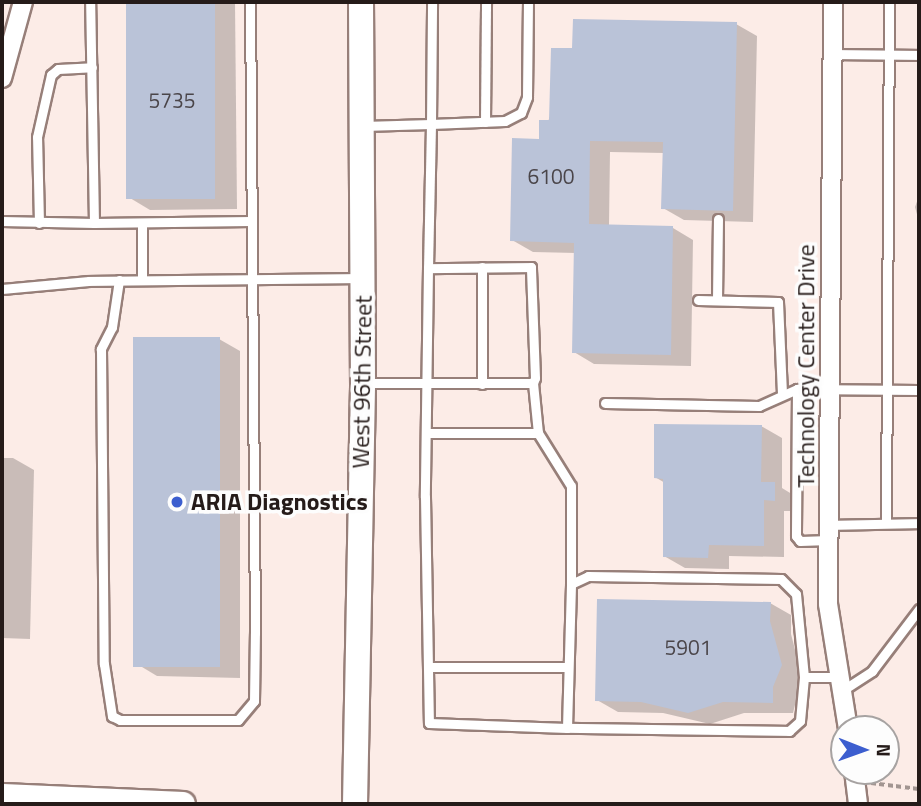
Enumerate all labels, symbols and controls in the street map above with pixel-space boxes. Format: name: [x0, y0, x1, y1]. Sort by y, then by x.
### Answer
house number: 5735: [148, 87, 196, 113]
house number: 6100: [527, 163, 575, 189]
street label: Technology Center Drive: [792, 244, 820, 488]
street label: West 96th Street: [346, 295, 378, 469]
place label: ARIA Diagnostics: [191, 488, 368, 516]
marker: ARIA Diagnostics: [169, 494, 185, 510]
house number: 5901: [664, 634, 712, 660]
north arrow: [830, 715, 900, 785]
text: N: [870, 743, 899, 757]

